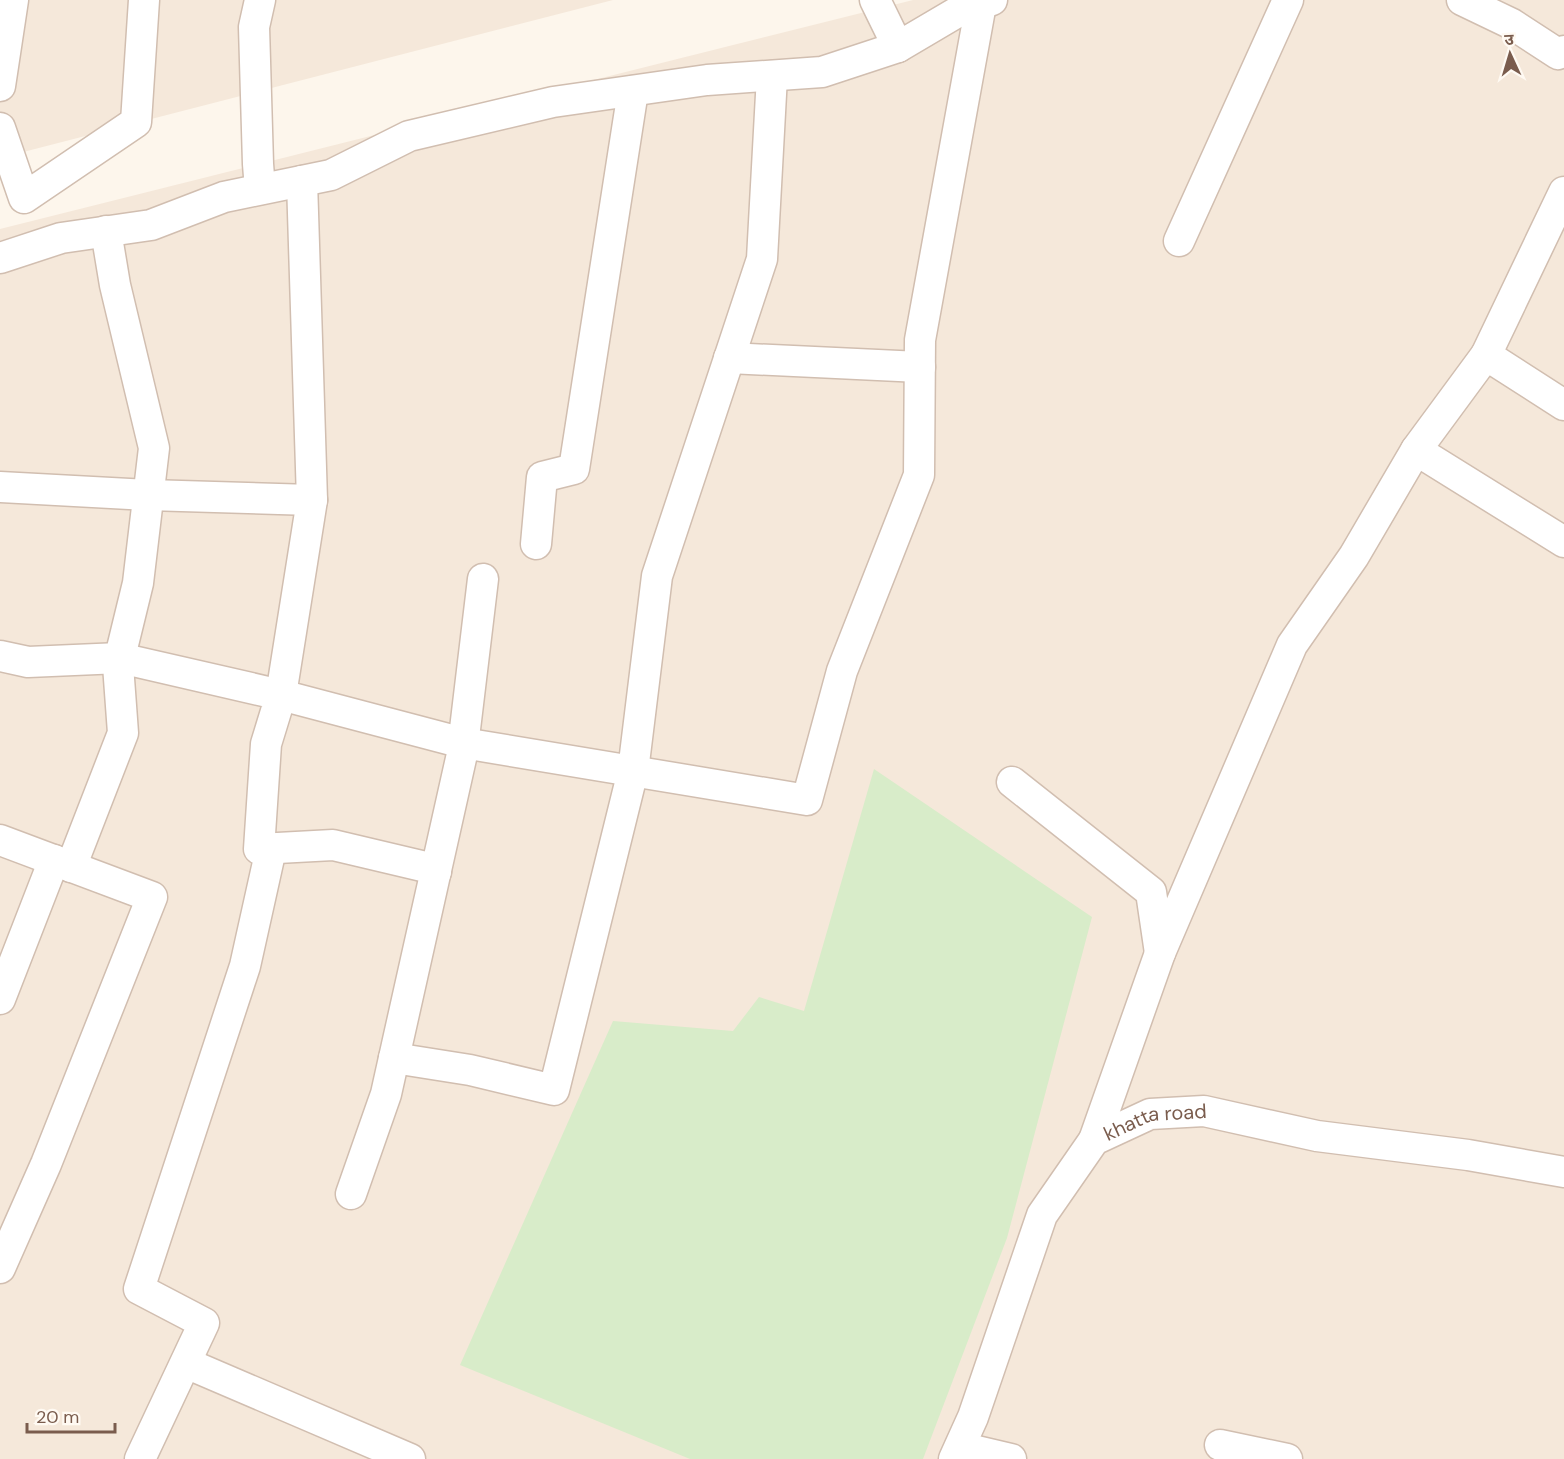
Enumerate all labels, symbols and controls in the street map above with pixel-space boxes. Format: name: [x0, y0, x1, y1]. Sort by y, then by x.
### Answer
north arrow: [1480, 24, 1540, 84]
text: उ: [1504, 29, 1515, 50]
street label: khatta road: [1099, 1098, 1207, 1147]
scale bar: [27, 1396, 116, 1434]
text: 20 m: [36, 1405, 79, 1429]

